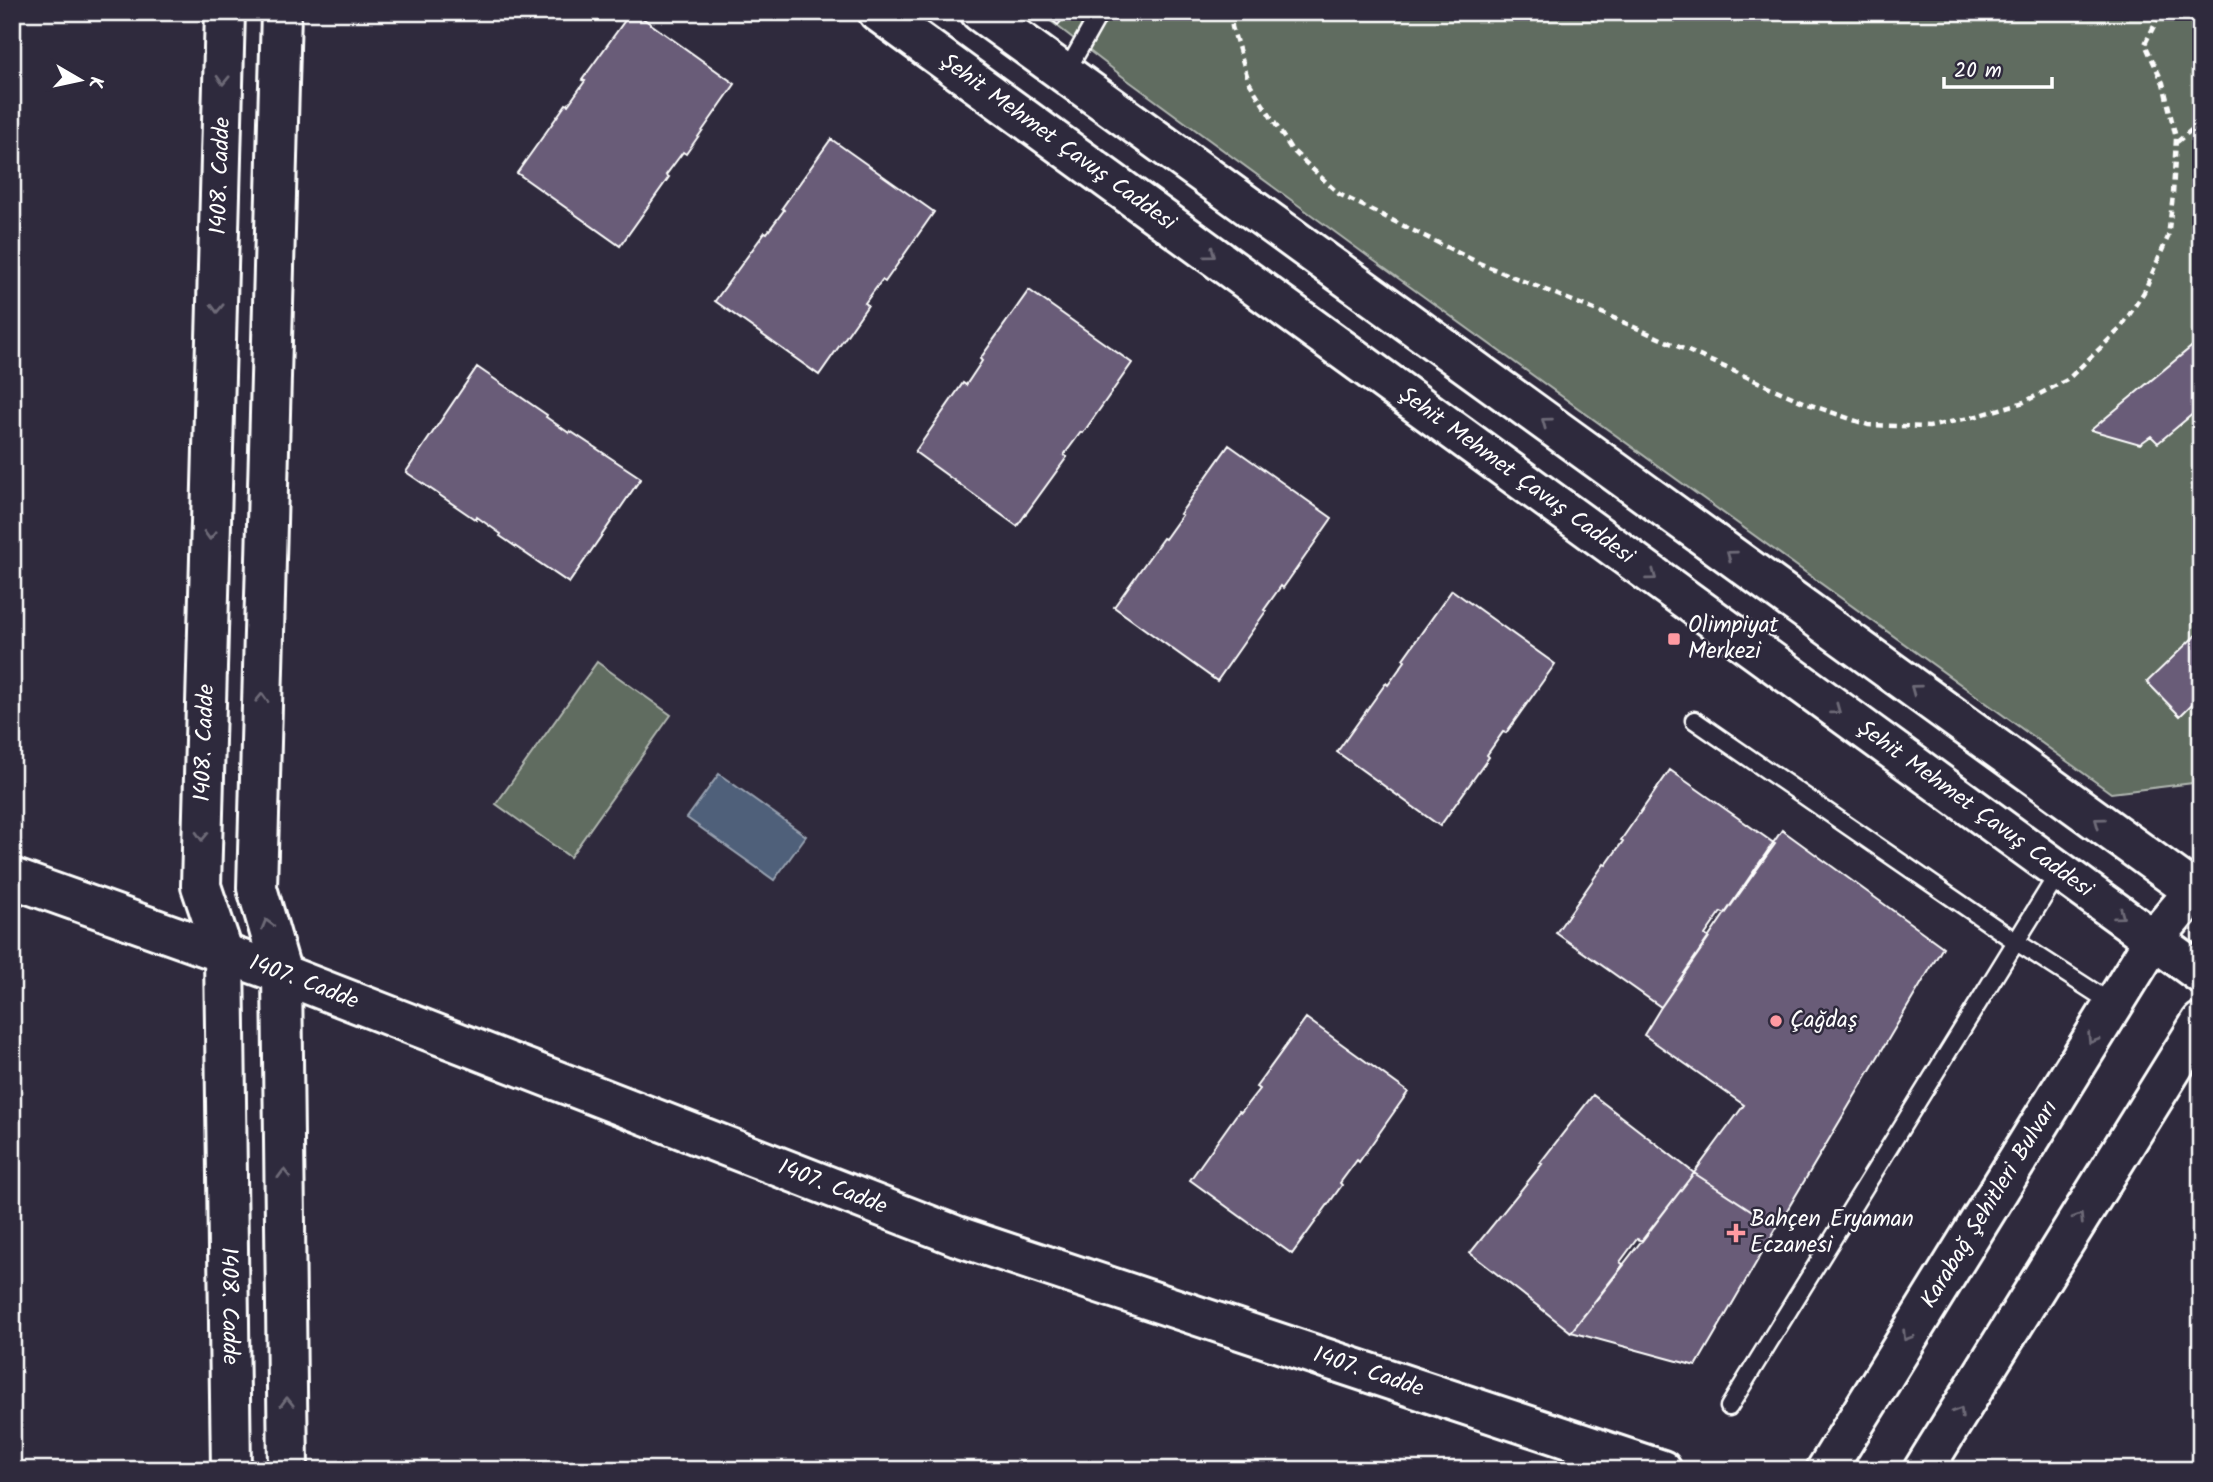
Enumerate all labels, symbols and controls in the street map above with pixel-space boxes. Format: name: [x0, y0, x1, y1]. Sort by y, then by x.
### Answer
street label: Şehit Mehmet Çavuş Caddesi: [932, 44, 1184, 242]
north arrow: [46, 46, 116, 116]
scale bar: [1944, 46, 2052, 90]
text: 20 m: [1954, 55, 2002, 88]
text: K: [79, 74, 111, 90]
one-way arrow: [216, 75, 231, 86]
street label: 1408. Cadde: [201, 117, 241, 235]
one-way arrow: [1203, 246, 1216, 259]
one-way arrow: [209, 303, 224, 314]
street label: Şehit Mehmet Çavuş Caddesi: [1391, 378, 1643, 575]
one-way arrow: [1542, 418, 1554, 430]
one-way arrow: [203, 530, 218, 541]
one-way arrow: [1726, 551, 1739, 564]
one-way arrow: [1644, 568, 1657, 580]
place label: Olimpiyat Merkezi: [1688, 608, 1780, 670]
marker: Olimpiyat Merkezi: [1666, 631, 1682, 647]
street label: 1408. Cadde: [185, 684, 225, 802]
one-way arrow: [1910, 685, 1923, 697]
one-way arrow: [254, 693, 270, 703]
one-way arrow: [1828, 702, 1841, 714]
street label: Şehit Mehmet Çavuş Caddesi: [1849, 711, 2101, 908]
one-way arrow: [2094, 818, 2107, 830]
one-way arrow: [194, 831, 210, 842]
one-way arrow: [2112, 906, 2125, 919]
one-way arrow: [261, 918, 276, 930]
street label: 1407. Cadde: [244, 946, 364, 1020]
place label: Çağdaş: [1790, 1003, 1858, 1039]
marker: Çağdaş: [1768, 1013, 1784, 1029]
one-way arrow: [2087, 1031, 2100, 1044]
street label: Karabağ Şehitleri Bulvarı: [1912, 1093, 2068, 1316]
street label: 1407. Cadde: [772, 1150, 892, 1225]
one-way arrow: [277, 1168, 292, 1179]
place label: Bahçen Eryaman Eczanesi: [1750, 1202, 1914, 1264]
one-way arrow: [2070, 1213, 2083, 1226]
marker: Bahçen Eryaman Eczanesi: [1728, 1225, 1744, 1241]
street label: 1408. Cadde: [210, 1247, 248, 1365]
one-way arrow: [1903, 1328, 1916, 1341]
street label: 1407. Cadde: [1308, 1337, 1428, 1408]
one-way arrow: [279, 1396, 295, 1406]
one-way arrow: [1951, 1406, 1964, 1419]

